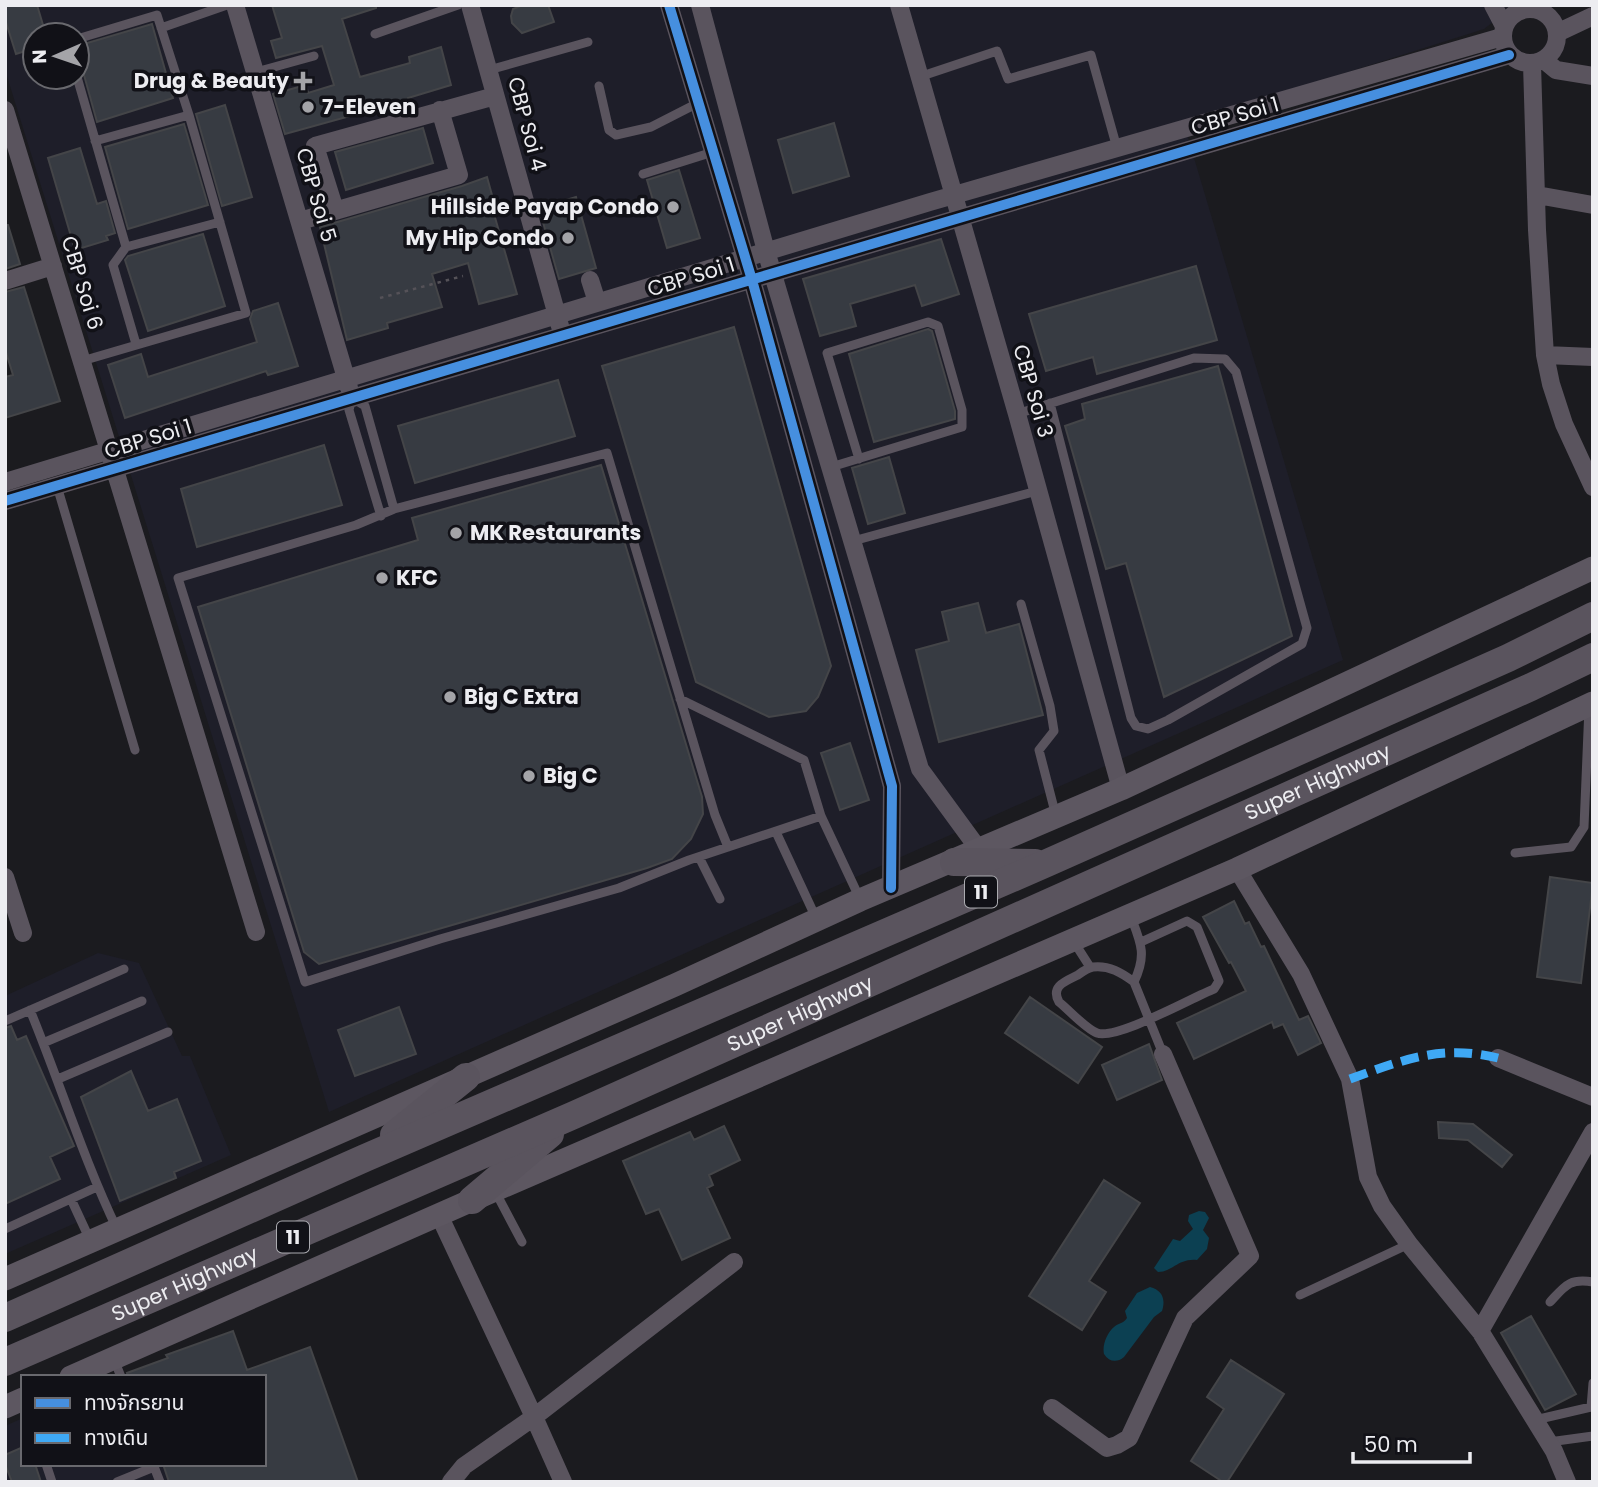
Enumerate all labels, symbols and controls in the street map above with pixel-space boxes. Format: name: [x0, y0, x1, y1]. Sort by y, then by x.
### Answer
north arrow: [21, 21, 91, 91]
text: N: [26, 49, 53, 64]
place label: Drug & Beauty: [134, 66, 290, 95]
marker: Drug & Beauty: [295, 73, 311, 89]
street label: CBP Soi 4: [501, 73, 554, 174]
street label: CBP Soi 1: [1188, 89, 1282, 142]
place label: 7-Eleven: [322, 92, 416, 121]
marker: 7-Eleven: [300, 99, 316, 115]
street label: CBP Soi 5: [289, 144, 344, 245]
place label: Hillside Payap Condo: [431, 192, 659, 221]
marker: Hillside Payap Condo: [665, 199, 681, 215]
place label: My Hip Condo: [406, 223, 554, 252]
marker: My Hip Condo: [560, 230, 576, 246]
street label: CBP Soi 6: [54, 232, 110, 333]
street label: CBP Soi 1: [644, 249, 738, 304]
street label: CBP Soi 3: [1006, 341, 1061, 441]
street label: CBP Soi 1: [101, 411, 195, 466]
place label: MK Restaurants: [470, 518, 641, 547]
marker: MK Restaurants: [448, 525, 464, 541]
place label: KFC: [396, 563, 438, 592]
marker: KFC: [374, 570, 390, 586]
place label: Big C Extra: [464, 682, 579, 711]
marker: Big C Extra: [442, 689, 458, 705]
street label: Super Highway: [1240, 737, 1395, 827]
place label: Big C: [543, 761, 598, 790]
marker: Big C: [521, 768, 537, 784]
road number: 11: [965, 876, 997, 908]
street label: Super Highway: [722, 968, 878, 1059]
road number: 11: [277, 1222, 309, 1252]
street label: Super Highway: [107, 1239, 263, 1328]
legend: [21, 1375, 266, 1466]
text: ทางจักรยาน: [84, 1388, 185, 1417]
scale bar: [1353, 1420, 1470, 1464]
text: ทางเดิน: [84, 1423, 148, 1452]
text: 50 m: [1364, 1430, 1418, 1459]

